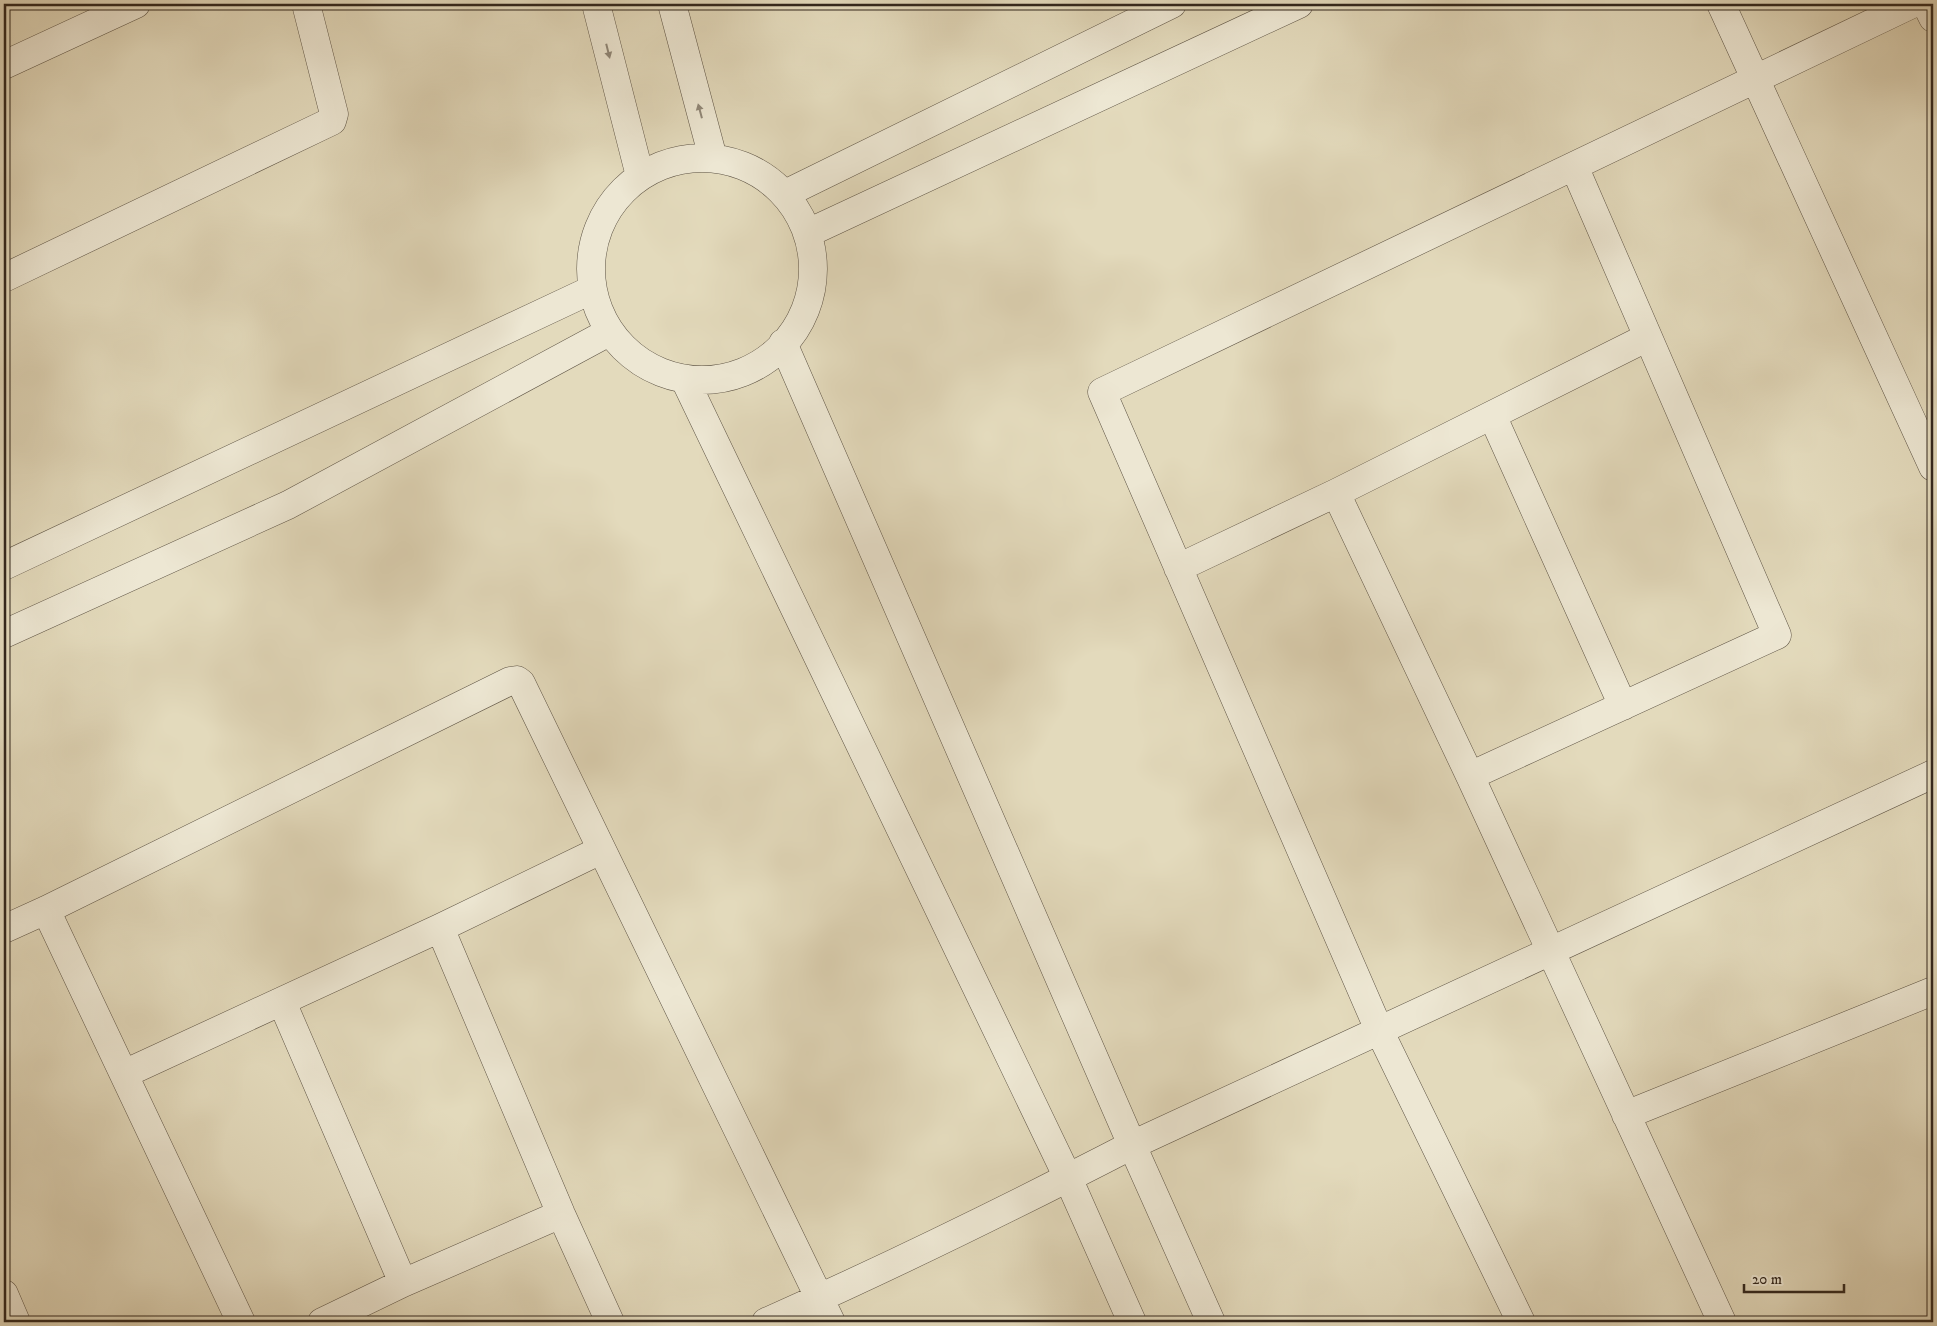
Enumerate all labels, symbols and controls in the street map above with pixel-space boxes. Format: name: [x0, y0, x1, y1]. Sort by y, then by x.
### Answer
one-way arrow: [604, 43, 612, 59]
one-way arrow: [696, 104, 704, 119]
scale bar: [1744, 1261, 1844, 1293]
text: 20 m: [1752, 1270, 1782, 1289]

